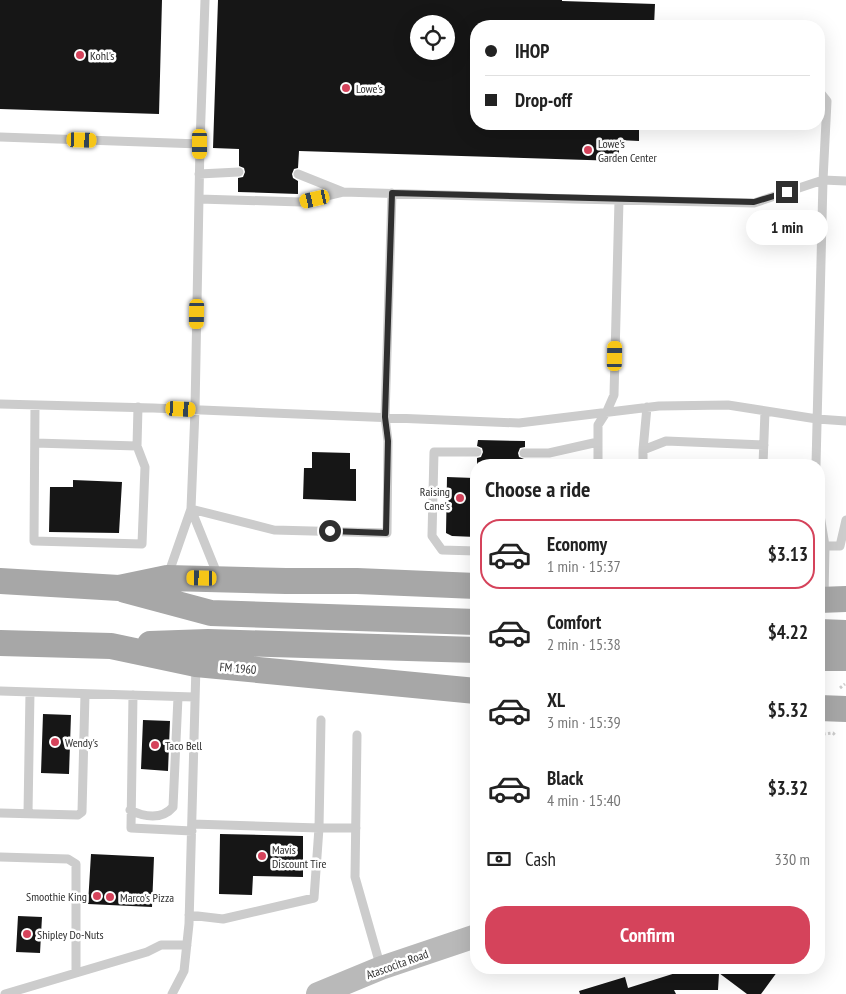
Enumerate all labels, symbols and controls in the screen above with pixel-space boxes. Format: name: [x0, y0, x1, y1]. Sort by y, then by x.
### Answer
map controls: [410, 15, 455, 60]
button: locate: [410, 15, 455, 60]
text: IHOP: [515, 39, 549, 63]
place label: Kohl's: [90, 48, 114, 63]
marker: Kohl's: [74, 49, 86, 61]
place label: Lowe's: [356, 81, 383, 96]
marker: Lowe's: [340, 82, 352, 94]
text: Drop-off: [515, 88, 572, 112]
car: [192, 129, 207, 159]
car: [66, 132, 97, 148]
place label: Lowe's Garden Center: [598, 136, 658, 165]
marker: Lowe's Garden Center: [582, 144, 594, 156]
route end: [776, 181, 798, 203]
car: [298, 188, 331, 210]
callout: 1 min: [746, 210, 828, 244]
text: 1 min: [771, 217, 803, 237]
car: [189, 299, 204, 329]
car: [607, 341, 622, 371]
car: [165, 401, 196, 417]
text: Choose a ride: [485, 475, 590, 503]
place label: Raising Cane's: [420, 484, 450, 513]
marker: Raising Cane's: [454, 492, 466, 504]
route start: [319, 520, 341, 542]
icon: car: [487, 532, 532, 577]
text: Economy: [547, 532, 607, 556]
text: $3.13: [768, 542, 808, 566]
text: 1 min · 15:37: [547, 556, 621, 576]
car: [186, 570, 217, 586]
icon: car: [487, 610, 532, 655]
text: Comfort: [547, 610, 601, 634]
text: $4.22: [768, 620, 808, 644]
text: 2 min · 15:38: [547, 634, 621, 654]
street label: FM 1960: [219, 659, 257, 677]
icon: car: [487, 688, 532, 733]
text: XL: [547, 688, 565, 712]
text: $5.32: [768, 698, 808, 722]
text: 3 min · 15:39: [547, 712, 621, 732]
place label: Wendy's: [65, 735, 98, 750]
marker: Wendy's: [49, 736, 61, 748]
place label: Taco Bell: [165, 738, 202, 753]
marker: Taco Bell: [149, 739, 161, 751]
icon: car: [487, 766, 532, 811]
text: Black: [547, 766, 583, 790]
text: $3.32: [768, 776, 808, 800]
text: 4 min · 15:40: [547, 790, 621, 810]
place label: Mavis Discount Tire: [272, 842, 326, 871]
icon: cash: [485, 845, 513, 873]
text: Cash: [525, 847, 556, 871]
text: 330 m: [775, 849, 810, 869]
marker: Mavis Discount Tire: [256, 850, 268, 862]
place label: Smoothie King: [26, 889, 87, 904]
marker: Smoothie King: [91, 890, 103, 902]
place label: Marco's Pizza: [120, 890, 174, 905]
marker: Marco's Pizza: [104, 891, 116, 903]
button: Confirm: [485, 906, 810, 964]
place label: Shipley Do-Nuts: [37, 927, 104, 942]
marker: Shipley Do-Nuts: [21, 928, 33, 940]
street label: Atascocita Road: [364, 946, 430, 982]

